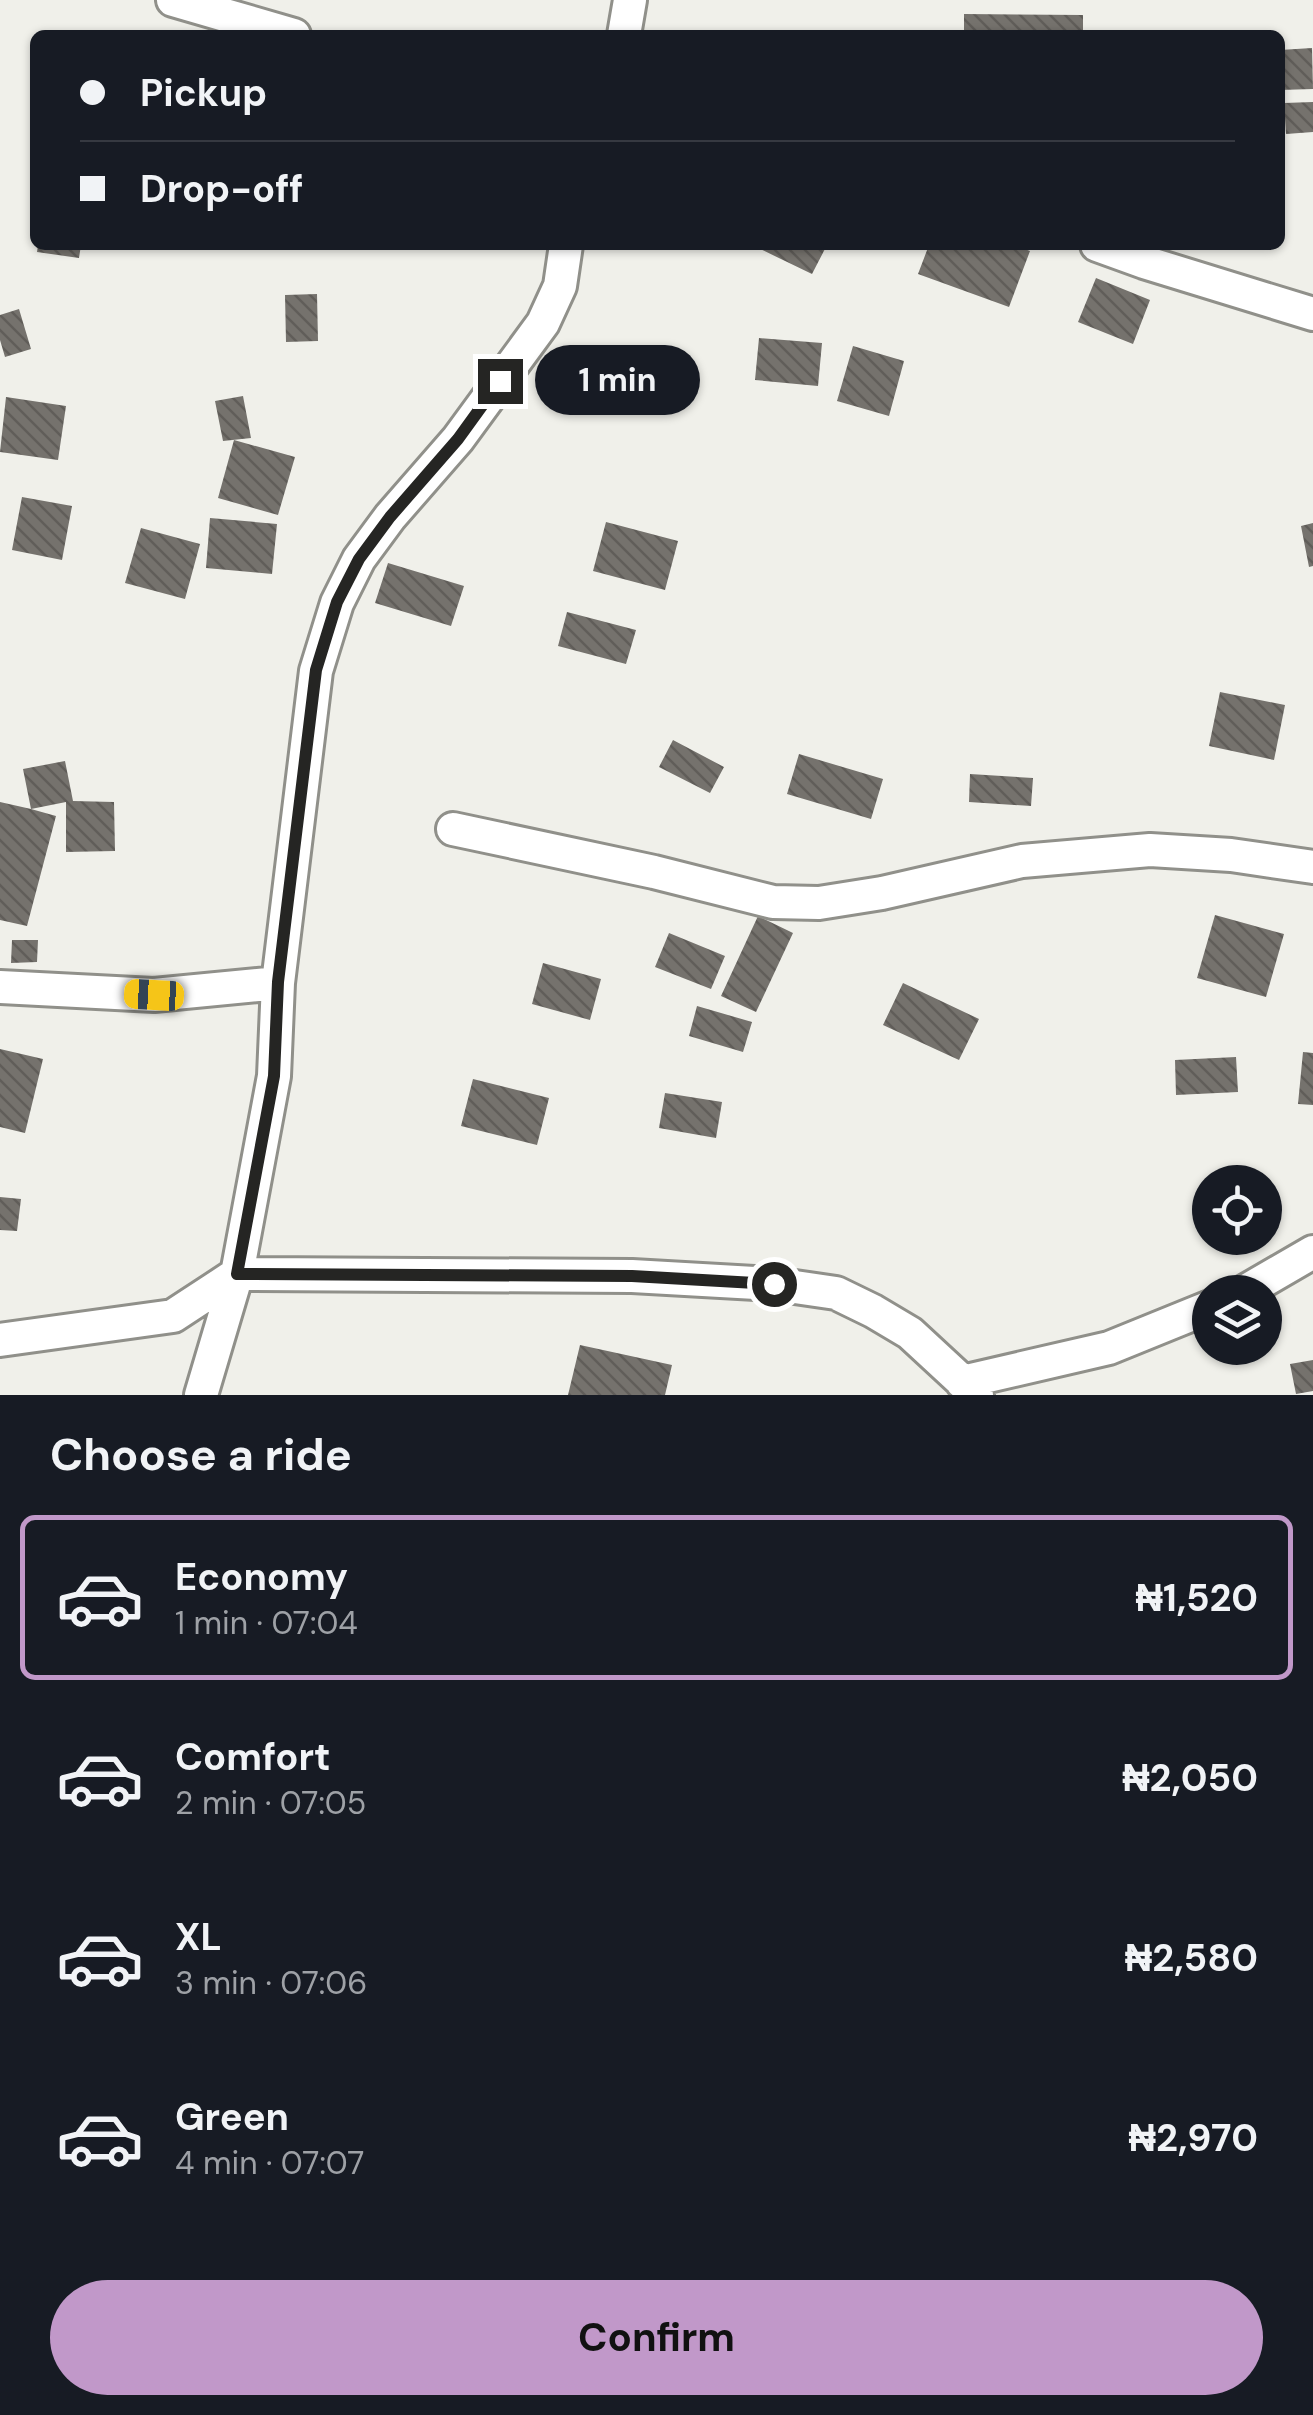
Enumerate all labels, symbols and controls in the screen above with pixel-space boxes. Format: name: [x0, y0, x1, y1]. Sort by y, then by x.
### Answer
text: Pickup: [140, 68, 267, 118]
text: Drop-off: [140, 164, 303, 214]
callout: 1 min: [535, 346, 700, 416]
route end: [478, 359, 523, 404]
text: 1 min: [579, 359, 656, 401]
car: [123, 978, 185, 1012]
map controls: [1192, 1165, 1282, 1365]
button: locate: [1192, 1165, 1282, 1255]
route start: [752, 1262, 797, 1307]
button: layers: [1192, 1275, 1282, 1365]
text: Choose a ride: [50, 1425, 352, 1484]
text: Economy: [175, 1552, 348, 1602]
icon: car: [55, 1553, 145, 1643]
text: ₦1,520: [1135, 1573, 1258, 1623]
text: 1 min · 07:04: [175, 1602, 358, 1644]
text: Comfort: [175, 1732, 331, 1782]
icon: car: [55, 1733, 145, 1823]
text: ₦2,050: [1122, 1753, 1258, 1803]
text: 2 min · 07:05: [175, 1782, 366, 1824]
text: XL: [175, 1912, 222, 1962]
icon: car: [55, 1913, 145, 2003]
text: ₦2,580: [1125, 1933, 1258, 1983]
text: 3 min · 07:06: [175, 1962, 367, 2004]
text: Green: [175, 2092, 289, 2142]
icon: car: [55, 2093, 145, 2183]
text: ₦2,970: [1129, 2113, 1258, 2163]
text: 4 min · 07:07: [175, 2142, 364, 2184]
button: Confirm: [50, 2280, 1263, 2395]

